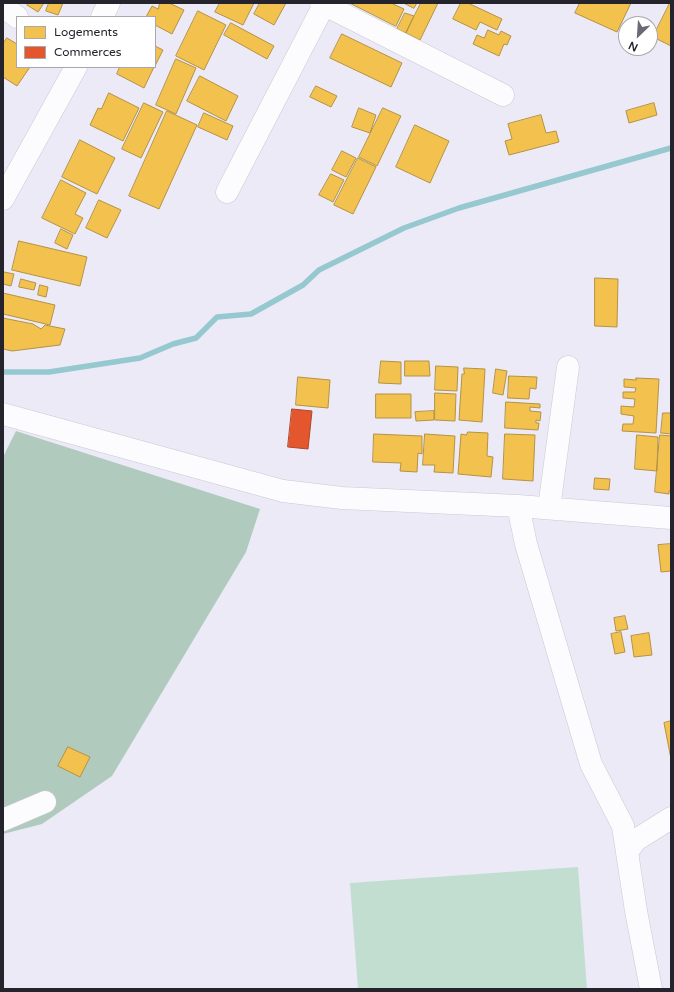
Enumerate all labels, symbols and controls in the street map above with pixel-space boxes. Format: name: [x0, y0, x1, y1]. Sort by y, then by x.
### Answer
legend: [16, 16, 156, 68]
north arrow: [618, 16, 658, 56]
text: Logements: [54, 25, 118, 39]
text: N: [626, 39, 640, 54]
text: Commerces: [54, 45, 122, 59]

